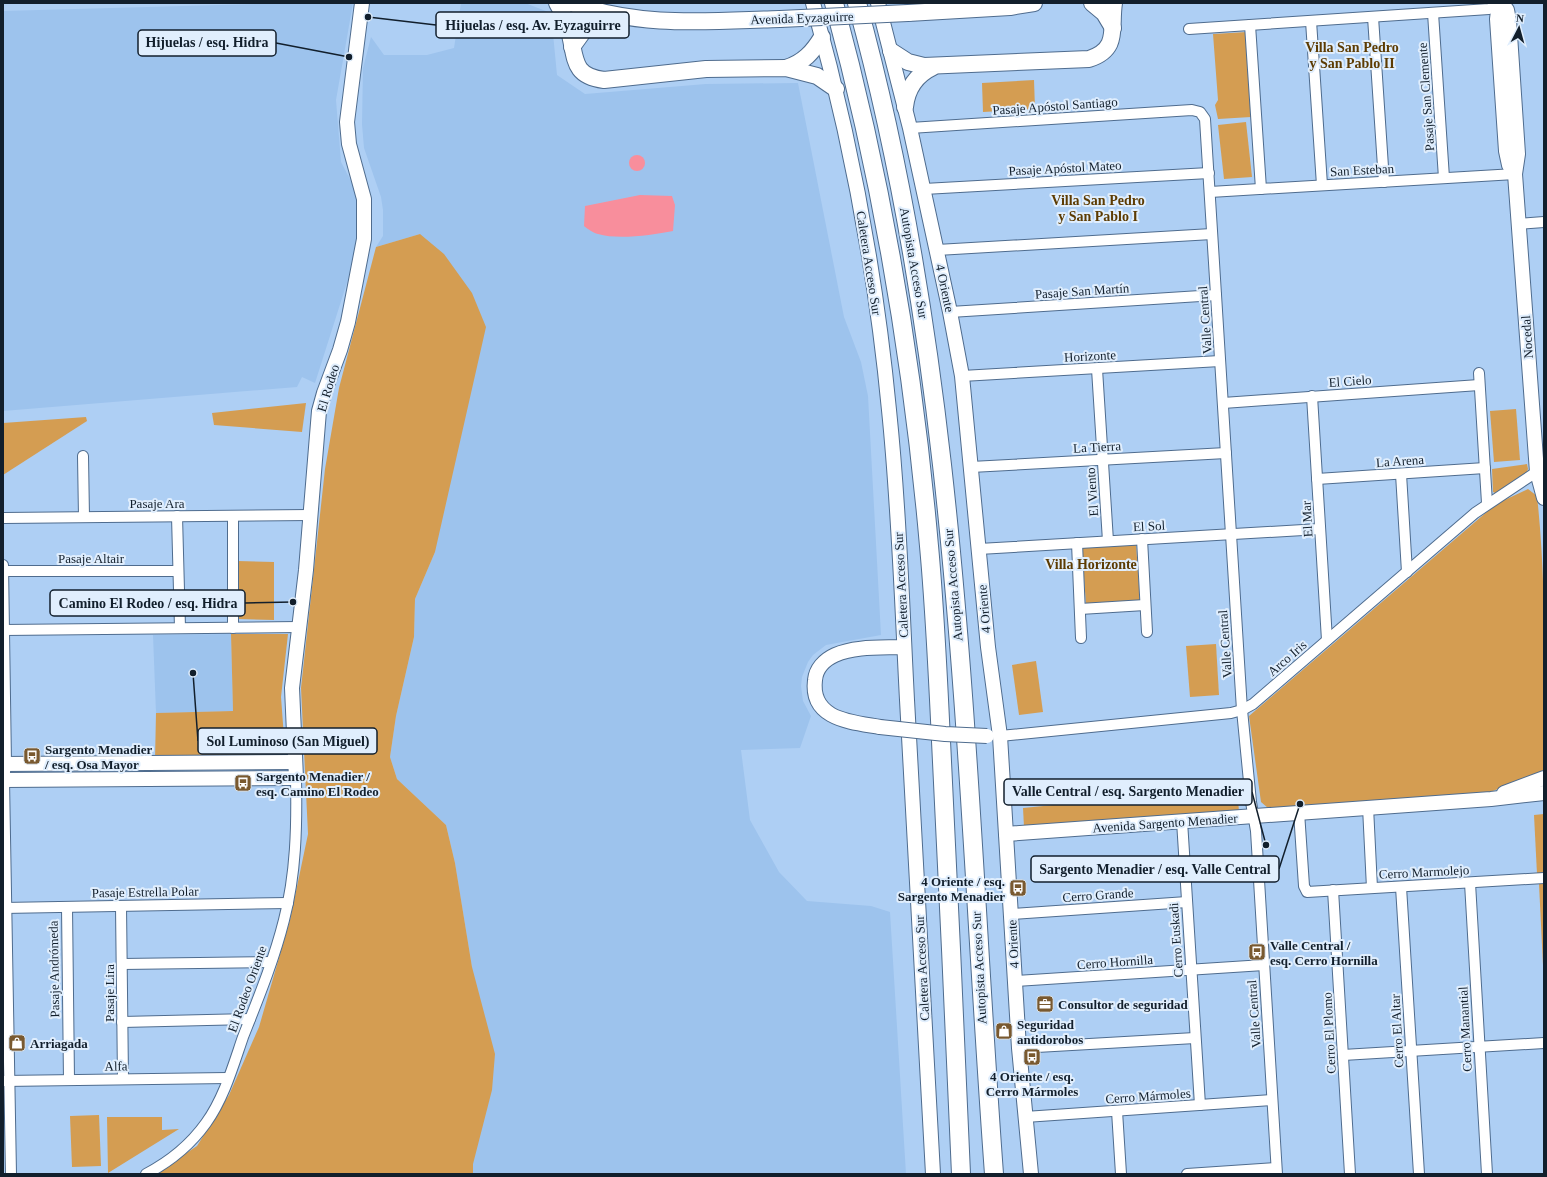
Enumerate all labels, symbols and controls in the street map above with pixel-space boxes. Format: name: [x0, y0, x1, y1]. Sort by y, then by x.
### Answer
north arrow: [1499, 8, 1539, 48]
street label: Avenida Eyzaguirre: [750, 9, 854, 27]
callout: Hijuelas / esq. Av. Eyzaguirre: [436, 12, 629, 38]
text: N: [1515, 12, 1525, 24]
text: Hijuelas / esq. Av. Eyzaguirre: [445, 18, 621, 33]
callout: Hijuelas / esq. Hidra: [138, 30, 276, 56]
text: Hijuelas / esq. Hidra: [146, 35, 268, 50]
district label: Villa San Pedro y San Pablo II: [1305, 40, 1399, 71]
street label: Pasaje San Clemente: [1415, 42, 1437, 152]
street label: Pasaje Apóstol Santiago: [992, 94, 1118, 118]
street label: Pasaje Apóstol Mateo: [1008, 158, 1122, 178]
street label: San Esteban: [1330, 161, 1395, 179]
district label: Villa San Pedro y San Pablo I: [1051, 193, 1145, 224]
street label: Autopista Acceso Sur: [897, 206, 931, 320]
street label: Caletera Acceso Sur: [853, 210, 885, 317]
street label: 4 Oriente: [933, 263, 957, 314]
street label: Pasaje San Martín: [1034, 280, 1130, 302]
street label: Valle Central: [1195, 285, 1215, 355]
street label: Nocedal: [1518, 314, 1536, 359]
street label: Horizonte: [1064, 347, 1117, 365]
street label: El Rodeo: [314, 362, 342, 414]
street label: El Cielo: [1328, 372, 1372, 390]
street label: La Tierra: [1073, 438, 1122, 456]
street label: La Arena: [1376, 452, 1425, 470]
street label: El Viento: [1083, 467, 1101, 517]
street label: Pasaje Ara: [129, 496, 185, 511]
street label: El Mar: [1299, 500, 1315, 538]
street label: El Sol: [1133, 518, 1166, 534]
street label: Autopista Acceso Sur: [941, 528, 965, 642]
street label: Caletera Acceso Sur: [891, 531, 911, 638]
street label: Pasaje Altair: [58, 551, 125, 566]
district label: Villa Horizonte: [1045, 557, 1137, 572]
street label: 4 Oriente: [974, 584, 994, 634]
callout: Camino El Rodeo / esq. Hidra: [50, 590, 245, 616]
text: Camino El Rodeo / esq. Hidra: [59, 596, 237, 611]
street label: Valle Central: [1215, 609, 1235, 679]
street label: Arco Iris: [1265, 637, 1309, 679]
callout: Sol Luminoso (San Miguel): [198, 728, 377, 754]
text: Sol Luminoso (San Miguel): [207, 734, 370, 750]
place label: Sargento Menadier / esq. Osa Mayor: [44, 742, 152, 772]
bus stop icon: Sargento Menadier / esq. Osa Mayor: [22, 746, 42, 766]
place label: Sargento Menadier / esq. Camino El Rodeo: [256, 769, 379, 799]
bus stop icon: Sargento Menadier / esq. Camino El Rodeo: [233, 773, 253, 793]
callout: Valle Central / esq. Sargento Menadier: [1004, 779, 1252, 805]
text: Valle Central / esq. Sargento Menadier: [1012, 784, 1244, 799]
street label: Avenida Sargento Menadier: [1092, 810, 1239, 836]
callout: Sargento Menadier / esq. Valle Central: [1031, 856, 1279, 882]
text: Sargento Menadier / esq. Valle Central: [1039, 862, 1271, 877]
street label: Cerro Marmolejo: [1378, 862, 1470, 882]
place label: 4 Oriente / esq. Sargento Menadier: [898, 874, 1005, 904]
bus stop icon: 4 Oriente / esq. Sargento Menadier: [1008, 878, 1028, 898]
street label: Pasaje Estrella Polar: [91, 884, 199, 900]
street label: Cerro Grande: [1062, 885, 1134, 905]
street label: Cerro Euskadi: [1166, 902, 1186, 978]
street label: Autopista Acceso Sur: [969, 911, 989, 1025]
street label: Caletera Acceso Sur: [912, 914, 932, 1021]
street label: 4 Oriente: [1004, 919, 1022, 969]
street label: Pasaje Andrómeda: [46, 920, 62, 1018]
place label: Valle Central / esq. Cerro Hornilla: [1270, 938, 1378, 968]
bus stop icon: Valle Central / esq. Cerro Hornilla: [1247, 942, 1267, 962]
street label: El Rodeo Oriente: [224, 943, 270, 1034]
street label: Cerro Hornilla: [1076, 952, 1154, 972]
street label: Pasaje Lira: [102, 964, 117, 1022]
street label: Valle Central: [1244, 979, 1264, 1049]
street label: Cerro Manantial: [1455, 986, 1475, 1072]
street label: Cerro El Plomo: [1319, 992, 1339, 1074]
street label: Cerro El Altar: [1388, 993, 1406, 1068]
office icon: Consultor de seguridad: [1035, 994, 1055, 1014]
place label: Consultor de seguridad: [1058, 997, 1189, 1012]
place label: Seguridad antidorobos: [1017, 1017, 1083, 1047]
shop icon: Seguridad antidorobos: [994, 1021, 1014, 1041]
shop icon: Arriagada: [7, 1033, 27, 1053]
place label: Arriagada: [30, 1036, 88, 1051]
bus stop icon: 4 Oriente / esq. Cerro Mármoles: [1022, 1047, 1042, 1067]
street label: Alfa: [104, 1058, 128, 1074]
place label: 4 Oriente / esq. Cerro Mármoles: [986, 1069, 1078, 1099]
street label: Cerro Mármoles: [1105, 1086, 1191, 1106]

